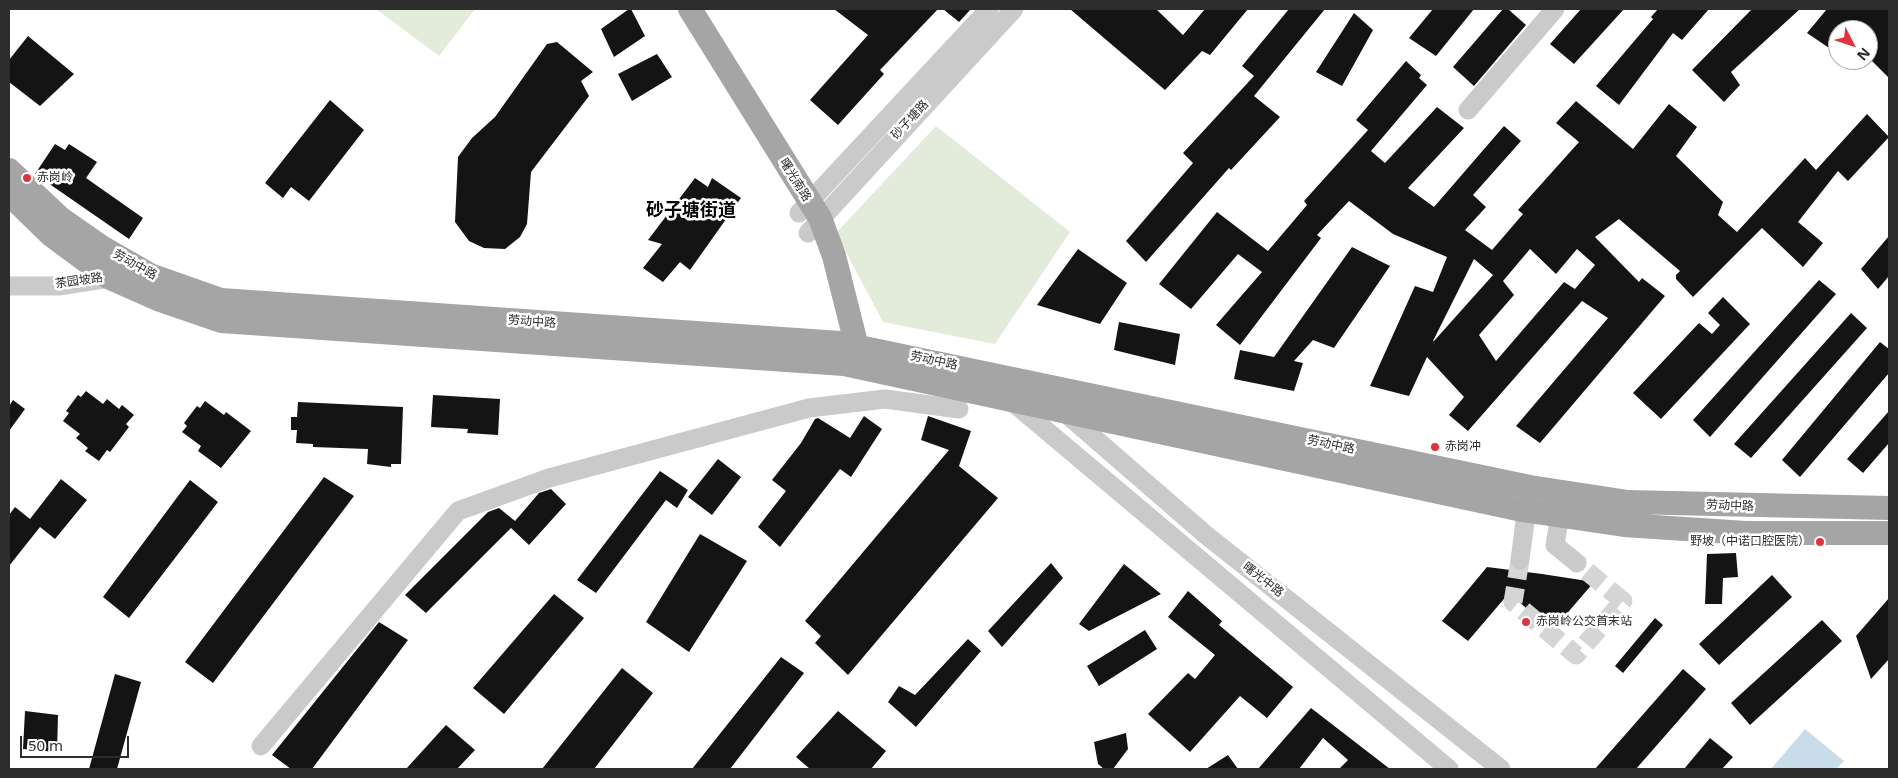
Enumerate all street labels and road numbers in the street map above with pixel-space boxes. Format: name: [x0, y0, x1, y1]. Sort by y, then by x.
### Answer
street label: 砂子塘路: [888, 98, 932, 142]
street label: 曙光南路: [776, 156, 814, 204]
street label: 劳动中路: [111, 247, 159, 283]
street label: 茶园坡路: [54, 271, 104, 291]
street label: 劳动中路: [508, 313, 556, 331]
street label: 劳动中路: [909, 349, 959, 373]
street label: 劳动中路: [1306, 433, 1356, 457]
street label: 劳动中路: [1706, 498, 1754, 514]
street label: 曙光中路: [1240, 560, 1286, 600]

